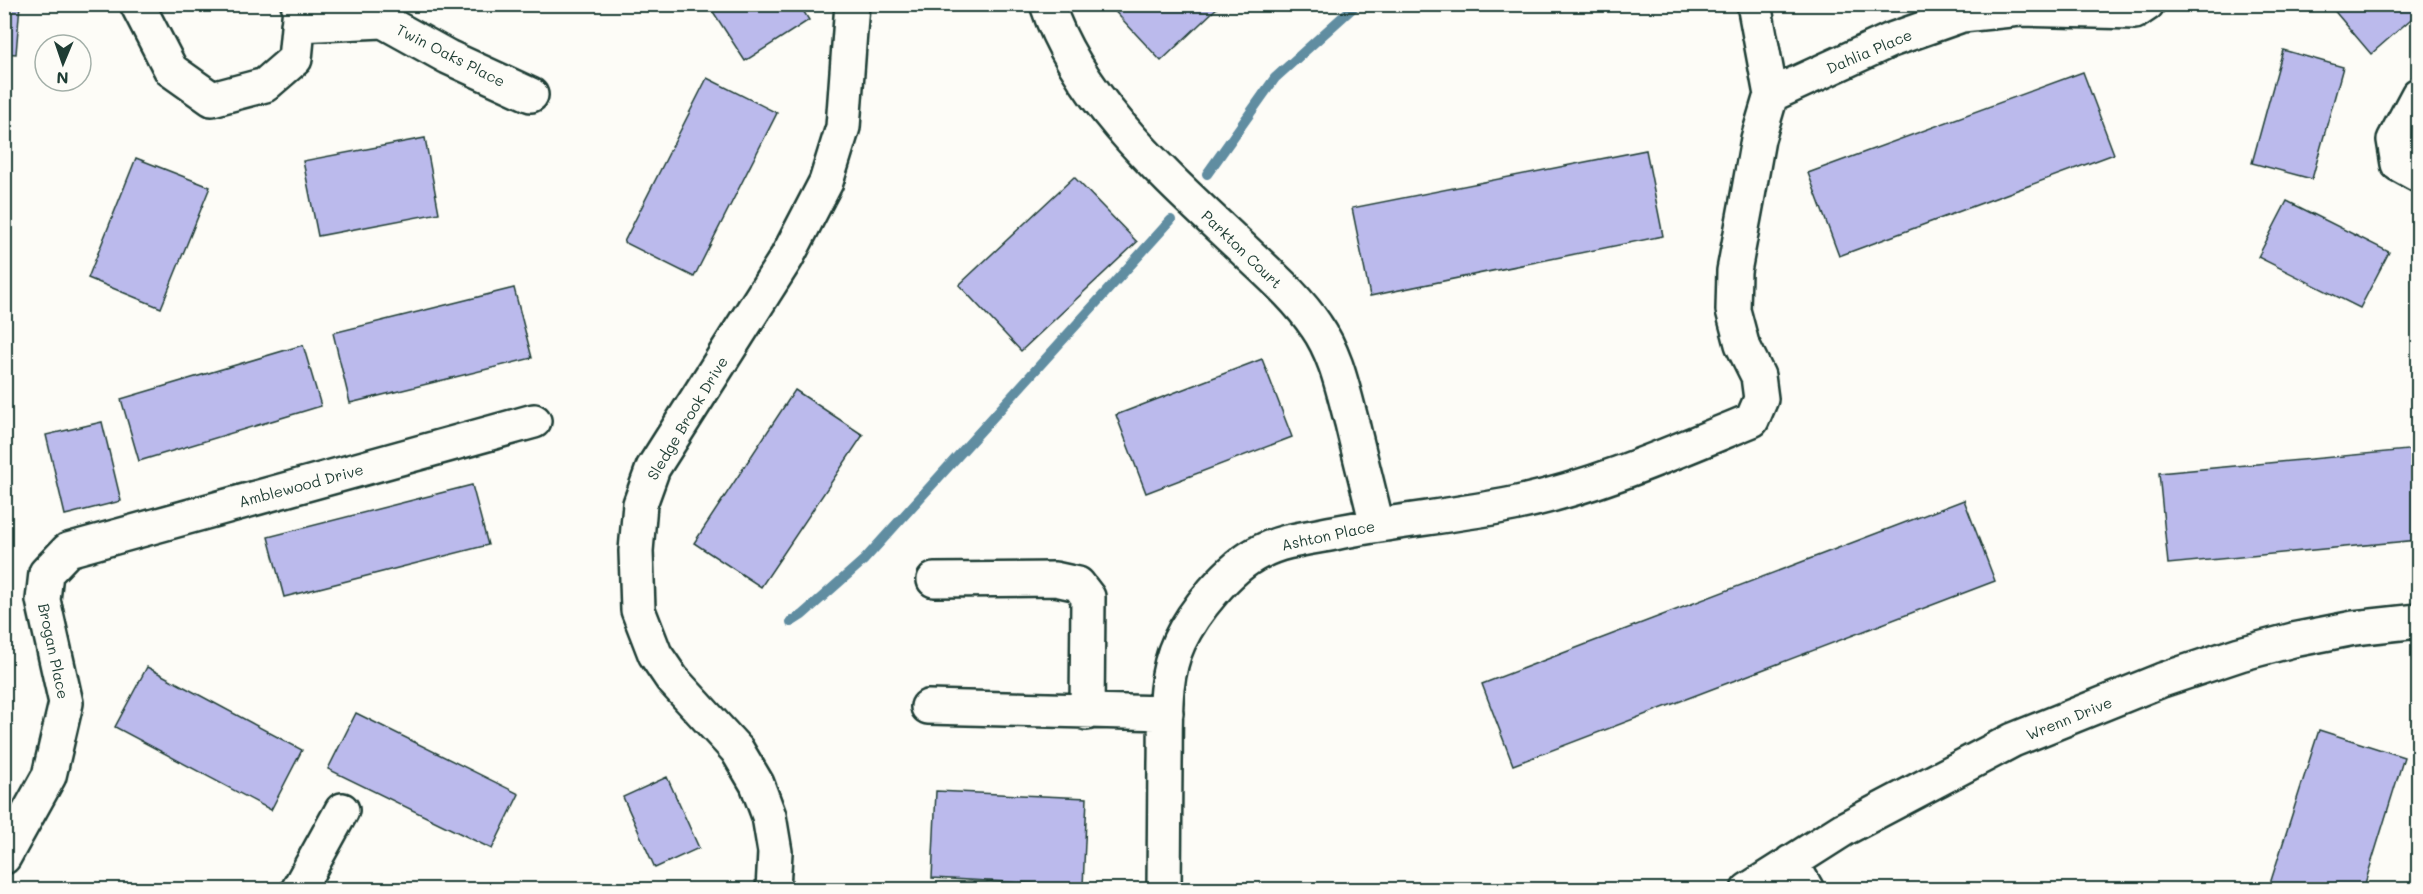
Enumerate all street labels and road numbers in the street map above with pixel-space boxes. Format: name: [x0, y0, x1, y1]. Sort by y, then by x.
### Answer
street label: Twin Oaks Place: [393, 19, 509, 91]
street label: Dahlia Place: [1823, 24, 1915, 78]
street label: Parkton Court: [1197, 205, 1287, 293]
street label: Sledge Brook Drive: [642, 352, 732, 484]
street label: Amblewood Drive: [236, 459, 366, 511]
street label: Ashton Place: [1279, 515, 1377, 555]
street label: Brogan Place: [34, 601, 74, 701]
street label: Wrenn Drive: [2023, 692, 2115, 744]

